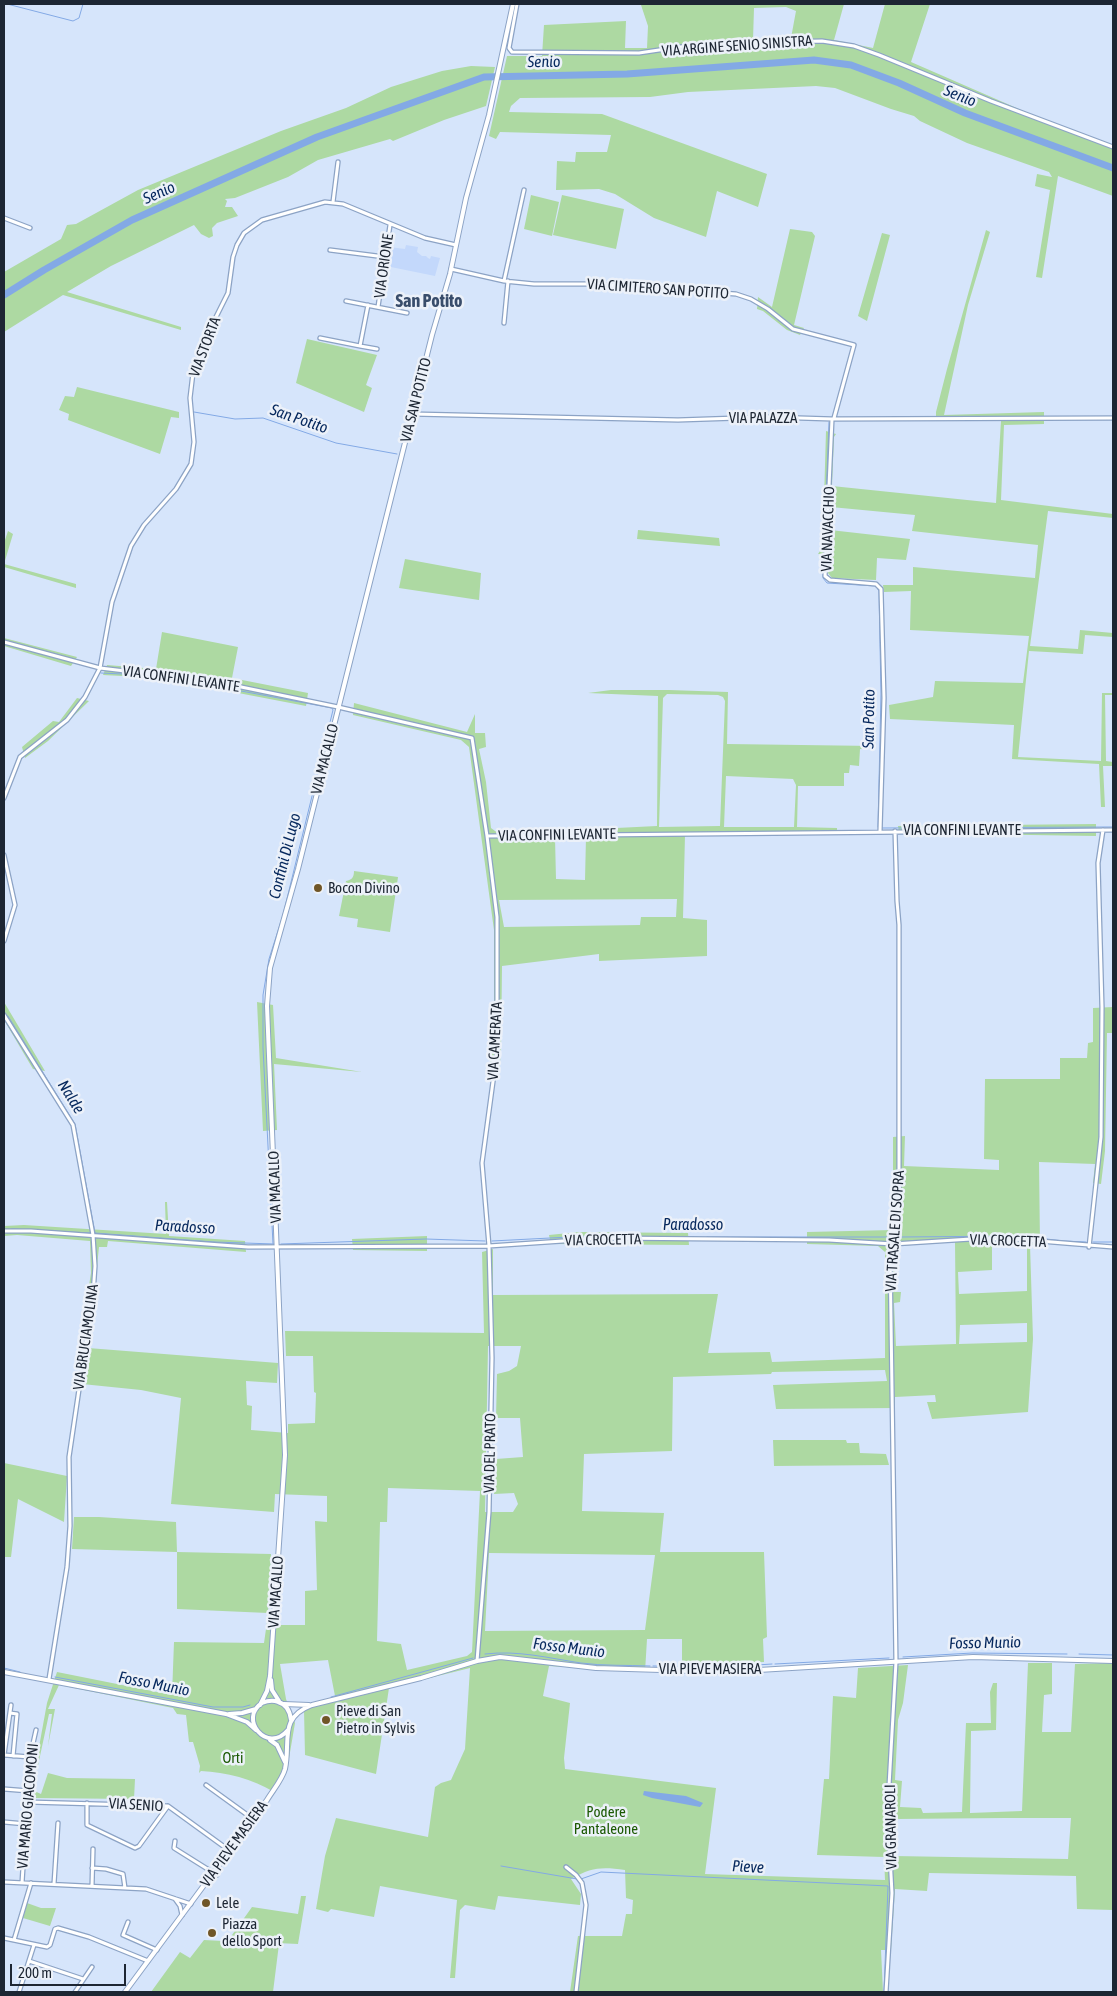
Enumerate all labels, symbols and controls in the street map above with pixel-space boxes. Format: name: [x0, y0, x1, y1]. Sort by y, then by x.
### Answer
street label: VIA ARGINE SENIO SINISTRA: [661, 32, 813, 60]
water label: Senio: [527, 52, 561, 72]
water label: Senio: [941, 81, 979, 111]
water label: Senio: [140, 178, 178, 208]
street label: VIA ORIONE: [371, 233, 397, 299]
street label: VIA CIMITERO SAN POTITO: [587, 275, 729, 303]
district label: San Potito: [395, 290, 463, 312]
street label: VIA STORTA: [185, 314, 225, 380]
street label: VIA SAN POTITO: [397, 356, 435, 444]
water label: San Potito: [268, 400, 330, 438]
street label: VIA PALAZZA: [729, 409, 797, 427]
street label: VIA NAVACCHIO: [818, 486, 838, 572]
street label: VIA CONFINI LEVANTE: [121, 662, 241, 696]
water label: San Potito: [859, 689, 879, 749]
street label: VIA MACALLO: [308, 722, 342, 796]
water label: Confini Di Lugo: [265, 811, 305, 901]
street label: VIA CONFINI LEVANTE: [903, 821, 1021, 839]
street label: VIA CONFINI LEVANTE: [498, 825, 616, 845]
place label: Bocon Divino: [328, 879, 400, 897]
marker: Bocon Divino: [312, 882, 324, 894]
street label: VIA CAMERATA: [484, 1001, 506, 1081]
water label: Nalde: [53, 1077, 89, 1117]
street label: VIA MACALLO: [265, 1151, 285, 1223]
street label: VIA TRASALE DI SOPRA: [882, 1170, 908, 1292]
water label: Paradosso: [663, 1215, 723, 1235]
water label: Paradosso: [154, 1216, 216, 1238]
street label: VIA CROCETTA: [565, 1230, 641, 1250]
street label: VIA CROCETTA: [969, 1231, 1047, 1251]
street label: VIA BRUCIAMOLINA: [70, 1283, 102, 1391]
street label: VIA DEL PRATO: [480, 1413, 500, 1493]
street label: VIA MACALLO: [265, 1555, 287, 1629]
water label: Fosso Munio: [949, 1633, 1021, 1653]
water label: Fosso Munio: [532, 1634, 606, 1662]
street label: VIA PIEVE MASIERA: [659, 1660, 761, 1678]
water label: Fosso Munio: [117, 1668, 191, 1700]
place label: Pieve di San Pietro in Sylvis: [336, 1702, 415, 1737]
marker: Pieve di San Pietro in Sylvis: [320, 1714, 332, 1726]
street label: VIA MARIO GIACOMONI: [14, 1742, 42, 1870]
park label: Orti: [223, 1749, 243, 1767]
street label: VIA GRANAROLI: [881, 1784, 901, 1870]
street label: VIA SENIO: [108, 1795, 164, 1815]
street label: VIA PIEVE MASIERA: [197, 1797, 271, 1891]
park label: Podere Pantaleone: [574, 1803, 638, 1838]
water label: Pieve: [732, 1857, 764, 1877]
place label: Lele: [216, 1894, 239, 1912]
marker: Lele: [200, 1897, 212, 1909]
place label: Piazza dello Sport: [222, 1915, 282, 1950]
marker: Piazza dello Sport: [206, 1927, 218, 1939]
scale bar: [12, 1954, 129, 1986]
text: 200 m: [18, 1964, 52, 1981]

